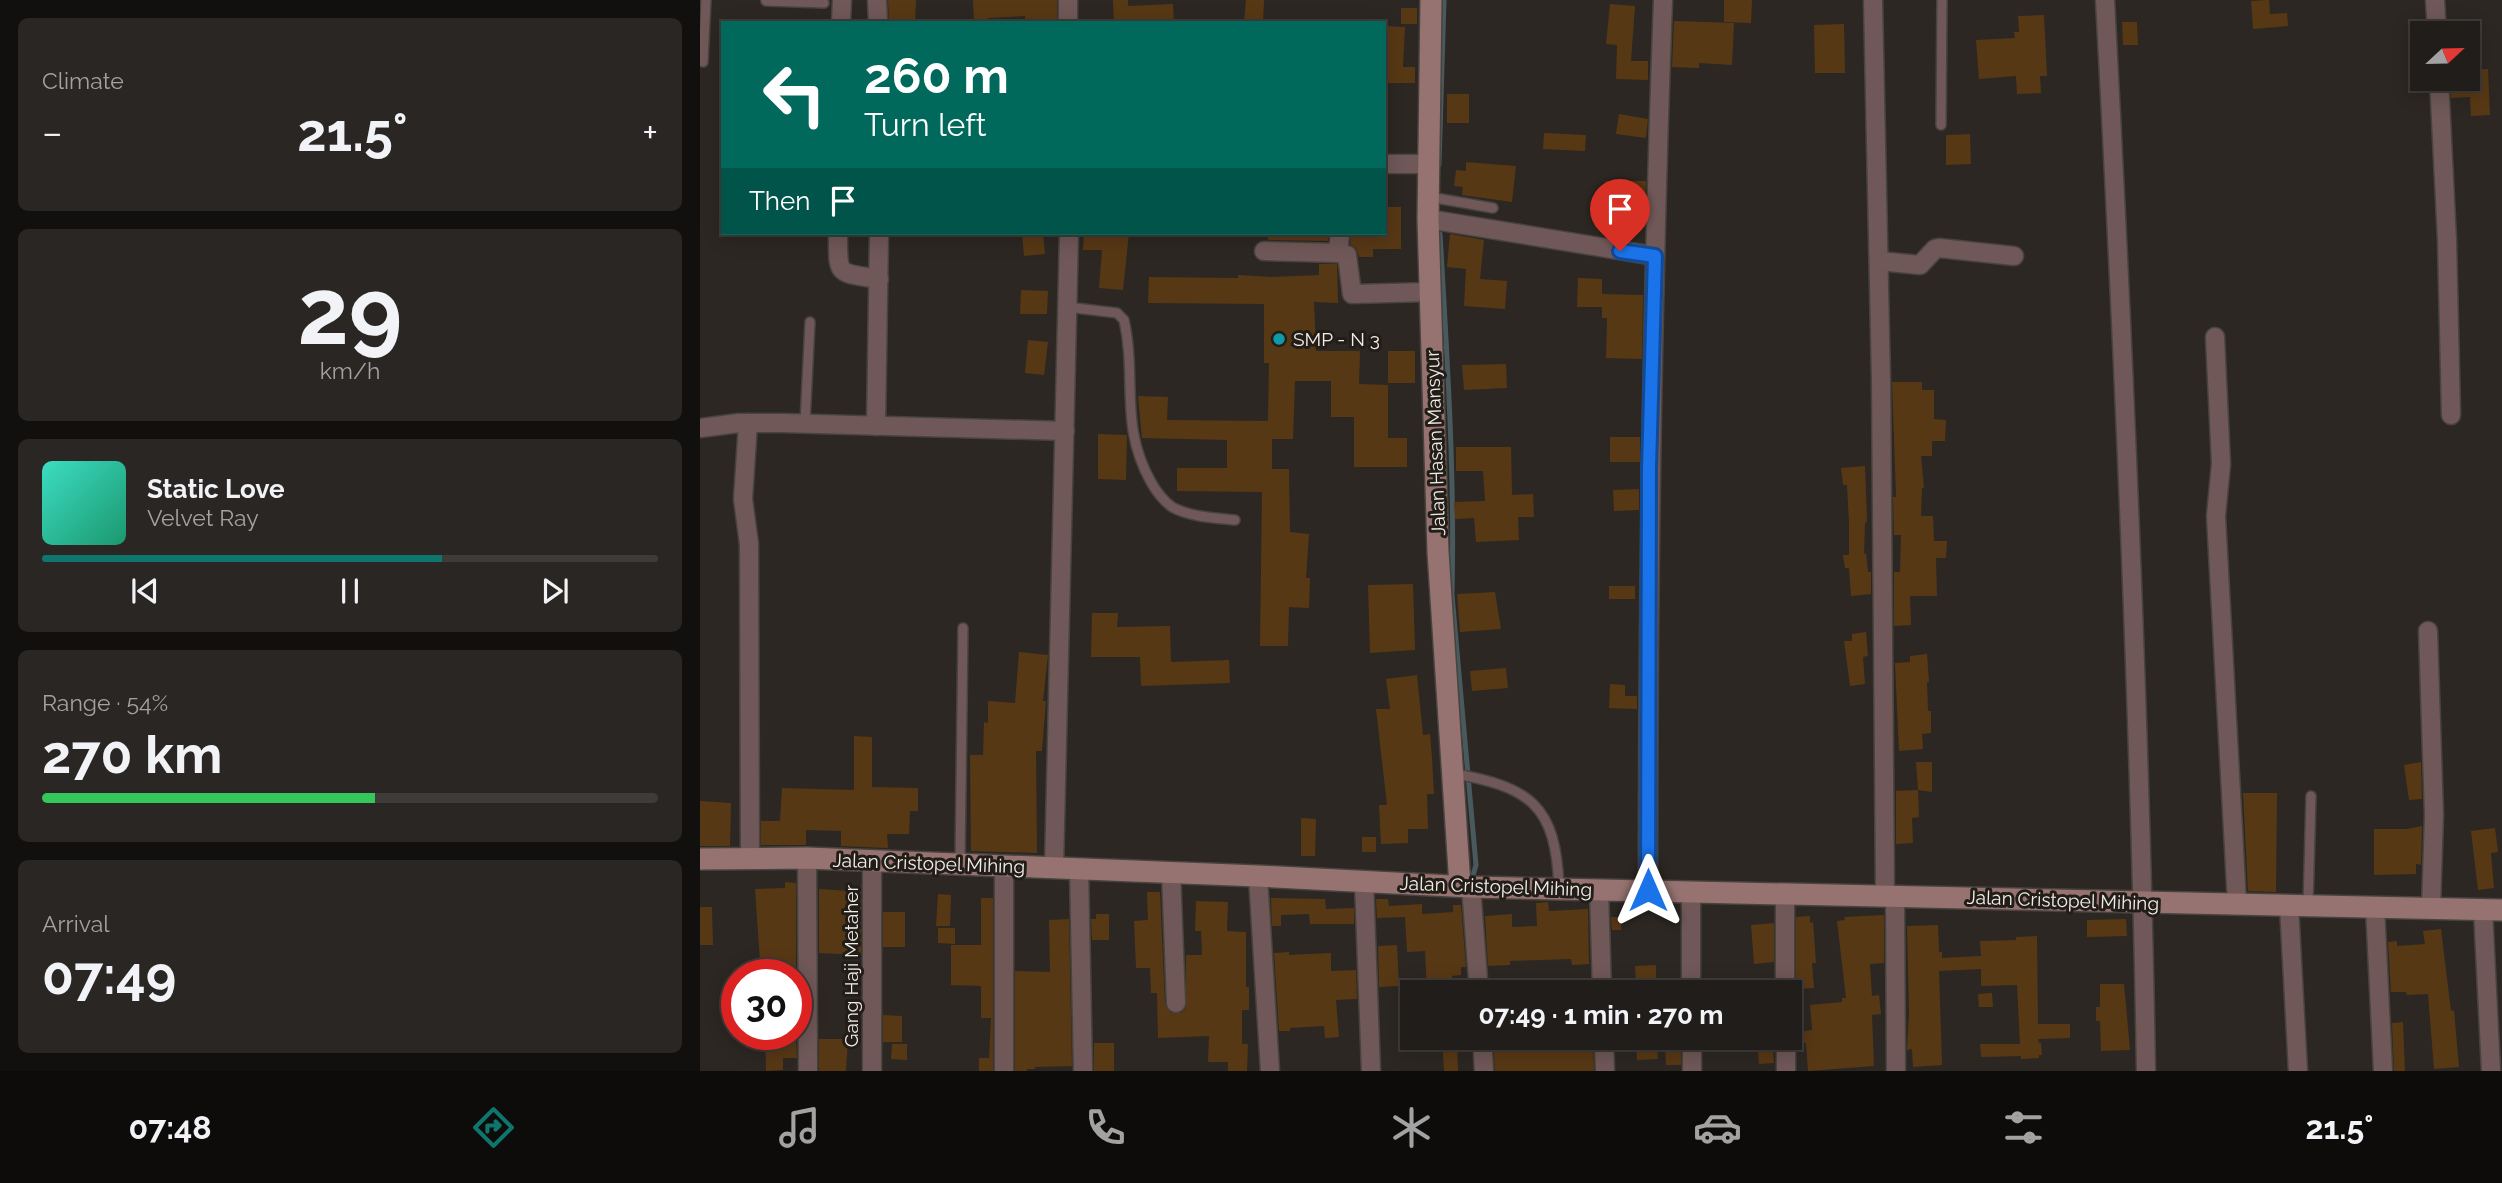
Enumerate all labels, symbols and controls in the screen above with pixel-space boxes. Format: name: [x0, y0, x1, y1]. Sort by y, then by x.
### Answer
north arrow: [2410, 21, 2480, 91]
map controls: [2410, 21, 2480, 91]
text: 260 m: [864, 47, 1009, 104]
icon: left: [749, 49, 840, 140]
text: Climate: [42, 67, 124, 94]
text: 21.5°: [297, 102, 408, 163]
text: Turn left: [864, 106, 986, 143]
text: −: [42, 110, 62, 155]
text: +: [642, 110, 658, 155]
pin: [1590, 179, 1650, 251]
icon: arrive: [824, 182, 862, 220]
text: Then: [749, 186, 810, 216]
icon: arrive: [1601, 190, 1639, 228]
text: 29: [298, 258, 402, 365]
place label: SMP - N 3: [1293, 328, 1380, 350]
marker: SMP - N 3: [1271, 331, 1287, 347]
street label: Jalan Hasan Mansyur: [1421, 349, 1449, 536]
text: km/h: [320, 357, 380, 384]
text: Static Love: [147, 474, 285, 504]
text: Velvet Ray: [147, 504, 259, 531]
icon: previous: [126, 572, 164, 610]
icon: pause: [331, 572, 369, 610]
icon: next: [536, 572, 574, 610]
text: Range · 54%: [42, 689, 168, 716]
text: 270 km: [42, 724, 222, 785]
street label: Jalan Cristopel Mihing: [832, 849, 1026, 877]
position arrow: [1611, 853, 1685, 927]
street label: Jalan Cristopel Mihing: [1399, 872, 1593, 900]
street label: Gang Haji Metaher: [840, 884, 862, 1047]
street label: Jalan Cristopel Mihing: [1966, 886, 2160, 914]
text: Arrival: [42, 910, 109, 937]
text: 07:49: [42, 945, 176, 1006]
speed limit sign: 30: [721, 959, 812, 1050]
text: 07:49 · 1 min · 270 m: [1478, 1000, 1724, 1030]
icon: directions: [469, 1103, 518, 1152]
icon: music: [775, 1103, 824, 1152]
icon: phone: [1081, 1103, 1130, 1152]
icon: climate: [1387, 1103, 1436, 1152]
icon: car: [1693, 1103, 1742, 1152]
icon: filters: [1999, 1103, 2048, 1152]
text: 07:48: [129, 1109, 212, 1146]
text: 21.5°: [2305, 1109, 2373, 1146]

